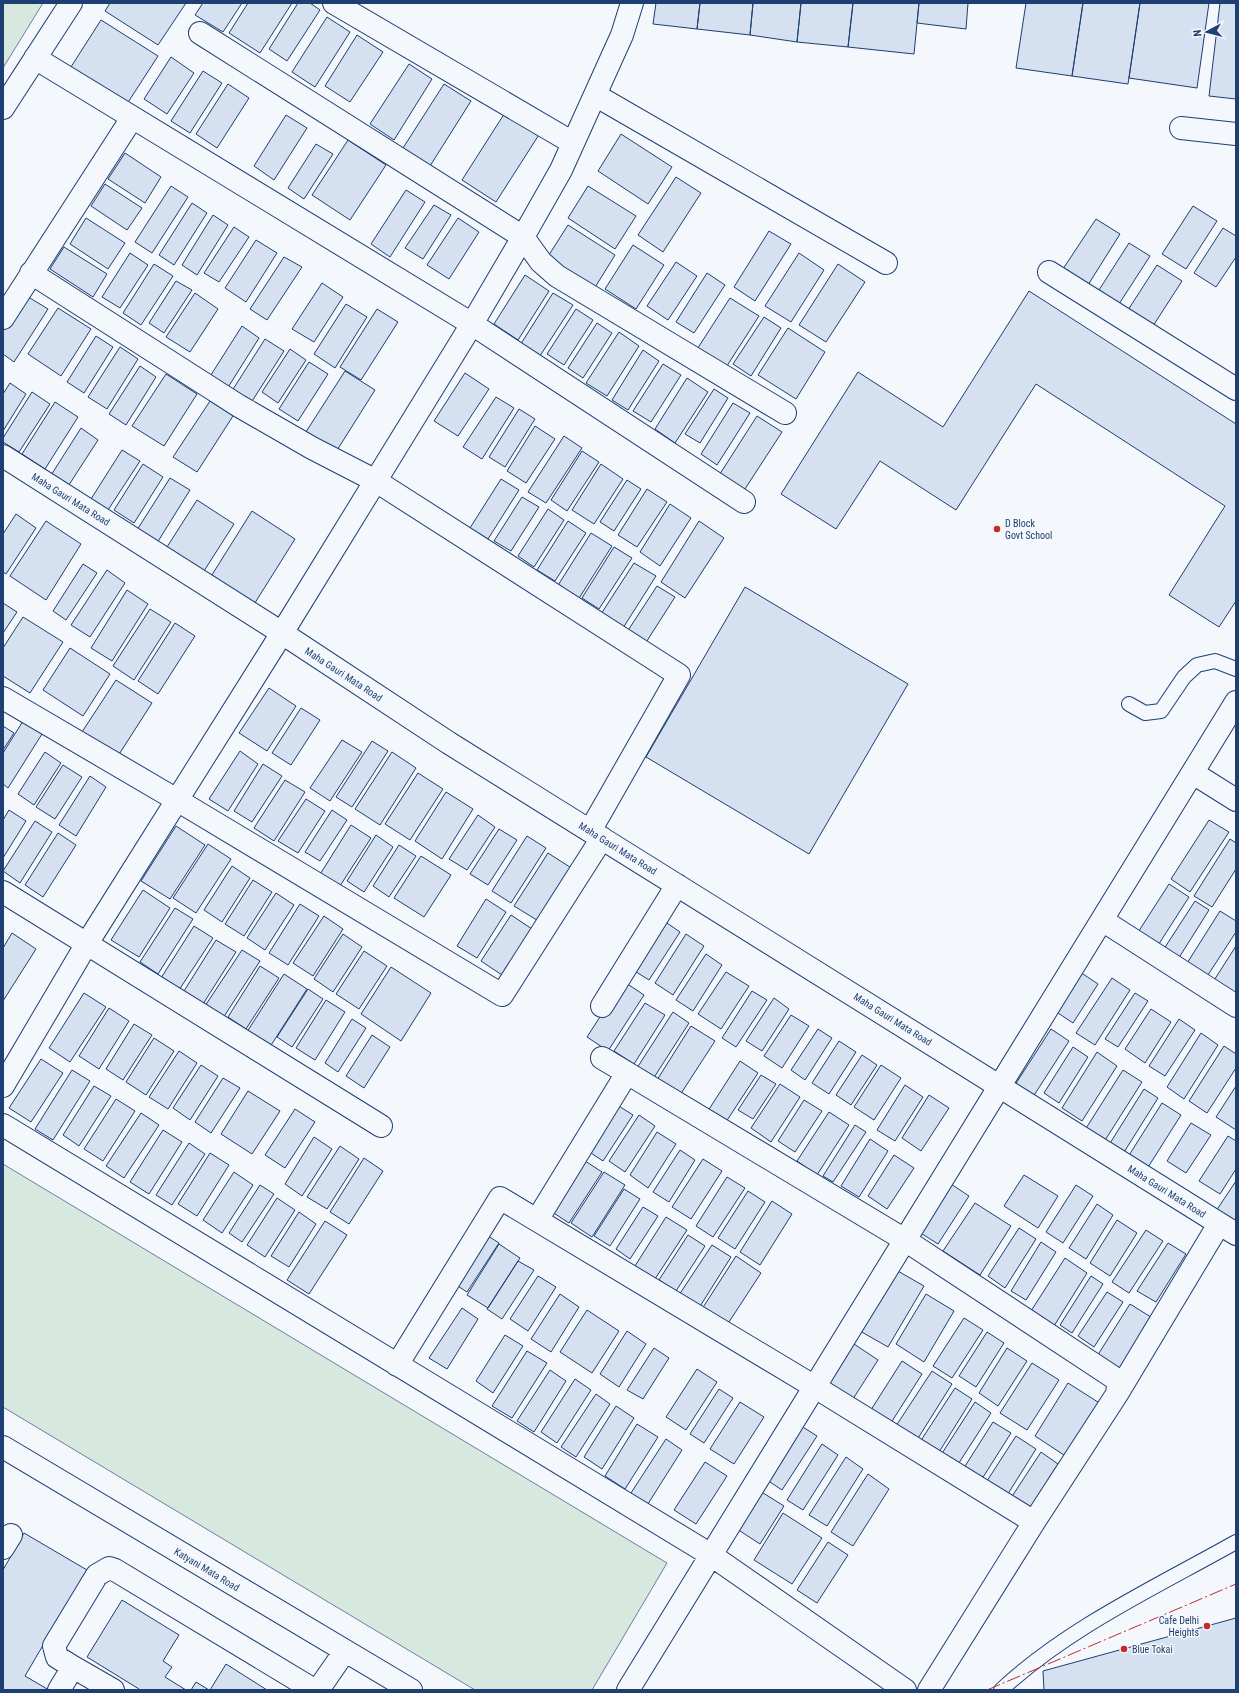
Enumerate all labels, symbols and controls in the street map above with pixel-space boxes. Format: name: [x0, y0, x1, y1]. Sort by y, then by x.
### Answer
north arrow: [1187, 12, 1227, 52]
text: N: [1191, 29, 1204, 37]
street label: Maha Gauri Mata Road: [30, 471, 112, 528]
place label: D Block Govt School: [1005, 518, 1052, 541]
marker: D Block Govt School: [992, 524, 1002, 534]
street label: Maha Gauri Mata Road: [303, 645, 384, 704]
street label: Maha Gauri Mata Road: [577, 820, 659, 877]
street label: Maha Gauri Mata Road: [852, 991, 934, 1048]
street label: Maha Gauri Mata Road: [1126, 1163, 1208, 1220]
street label: Katyani Mata Road: [172, 1546, 241, 1593]
place label: Cafe Delhi Heights: [1159, 1615, 1199, 1638]
marker: Cafe Delhi Heights: [1202, 1621, 1212, 1631]
marker: Blue Tokai: [1119, 1644, 1129, 1654]
place label: Blue Tokai: [1132, 1644, 1173, 1655]

